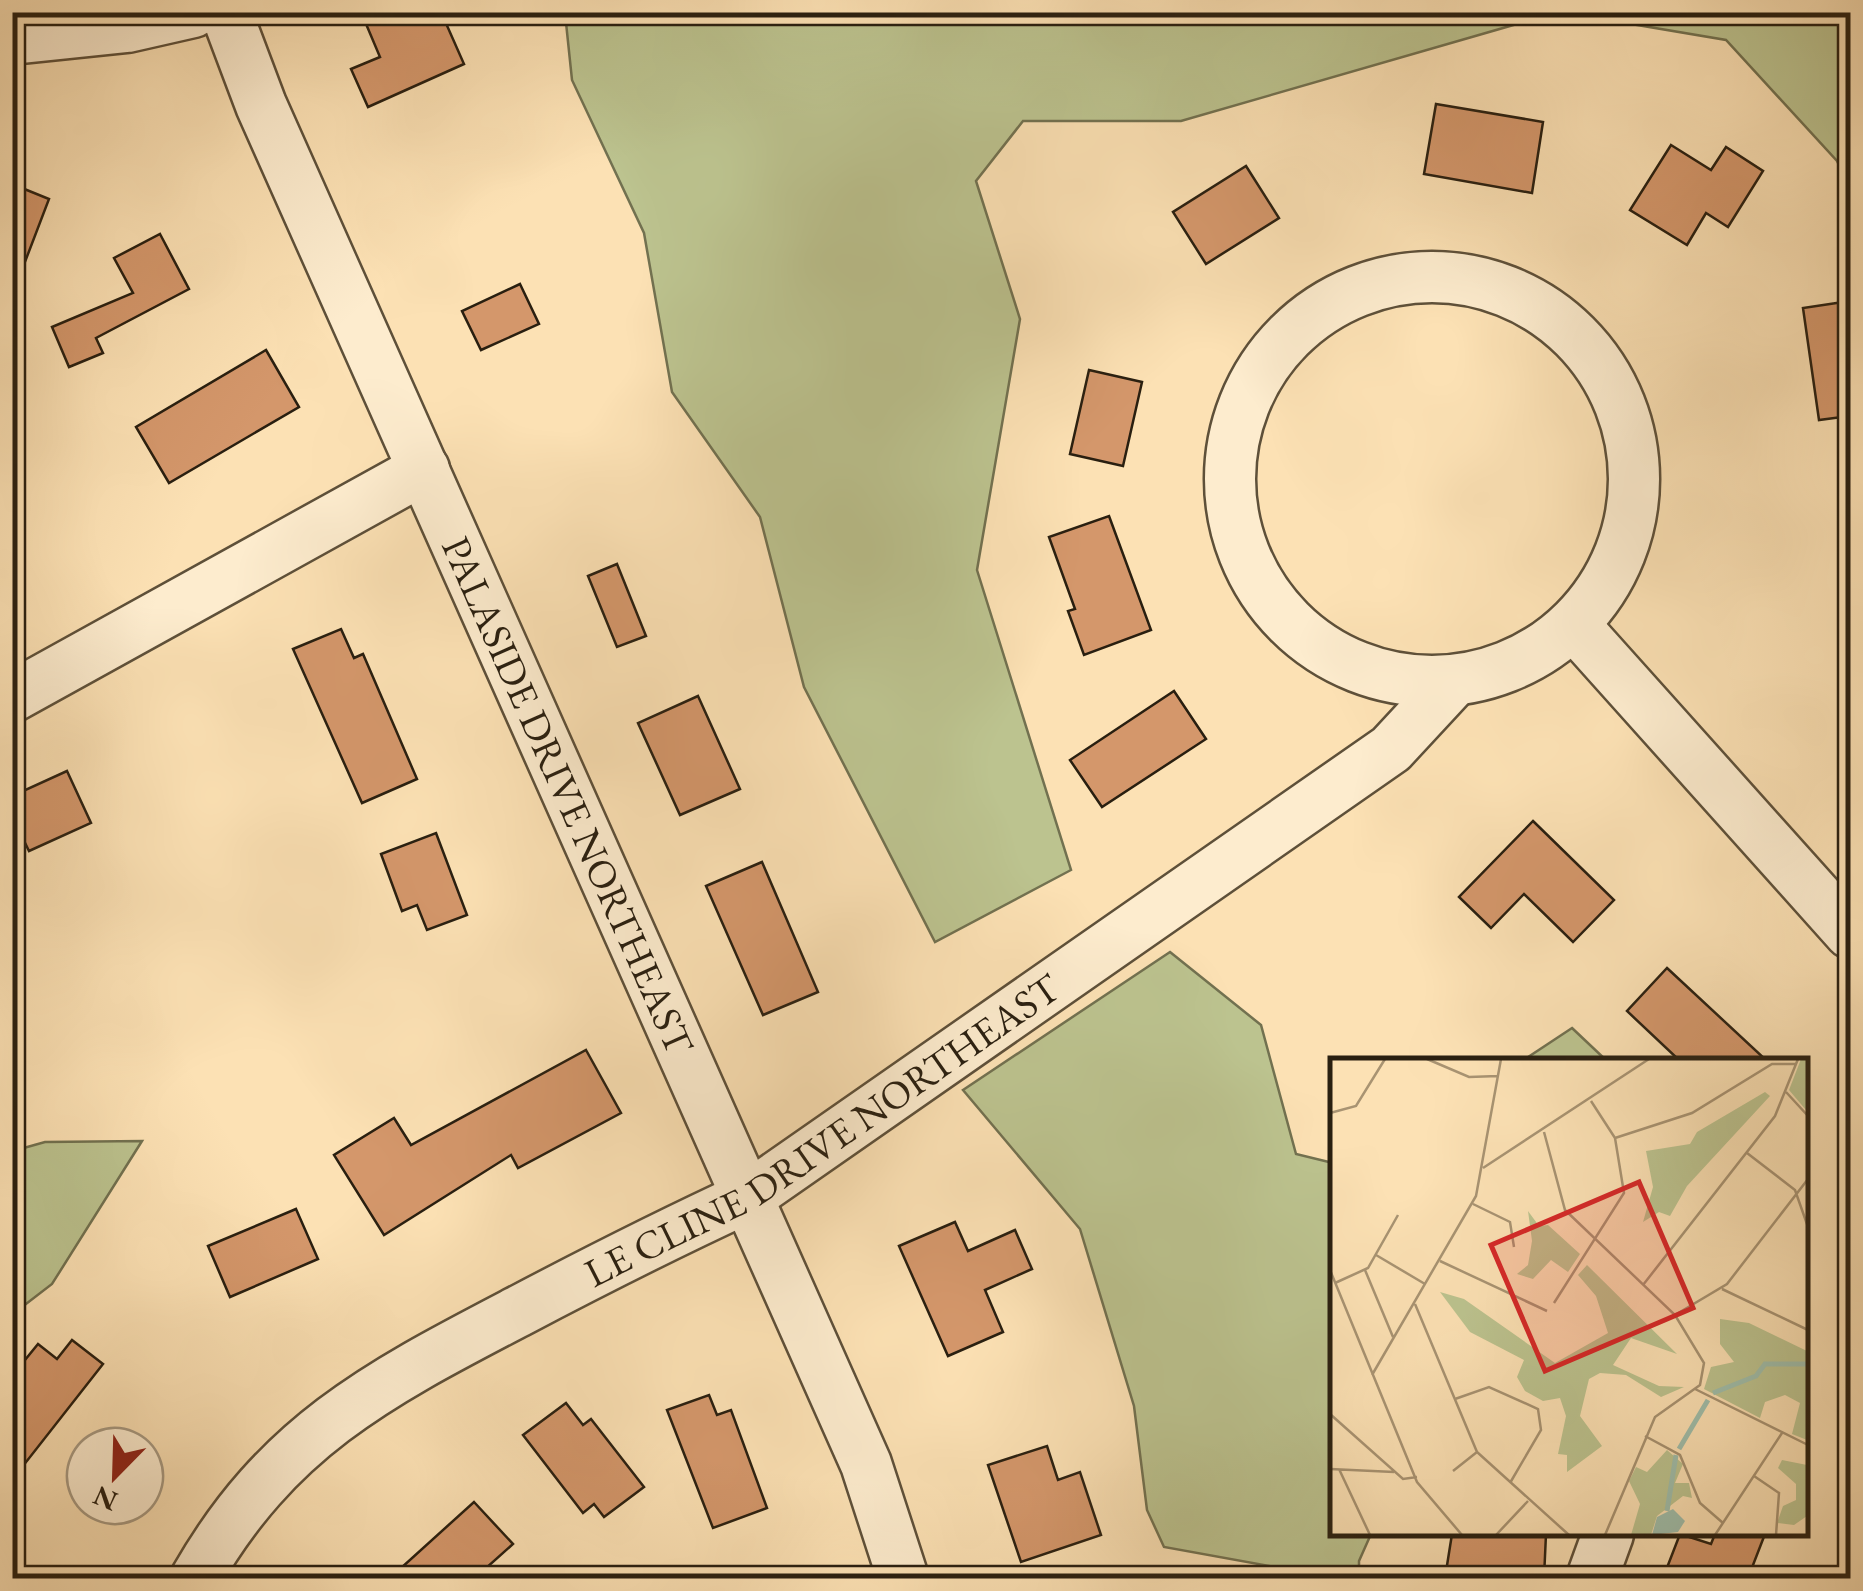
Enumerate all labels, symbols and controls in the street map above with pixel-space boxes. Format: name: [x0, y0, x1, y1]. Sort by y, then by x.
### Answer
street label: PALASIDE DRIVE NORTHEAST: [430, 528, 706, 1063]
street label: LE CLINE DRIVE NORTHEAST: [576, 962, 1070, 1299]
inset map: [1330, 1058, 1808, 1536]
north arrow: [65, 1426, 165, 1526]
text: N: [87, 1478, 123, 1520]

